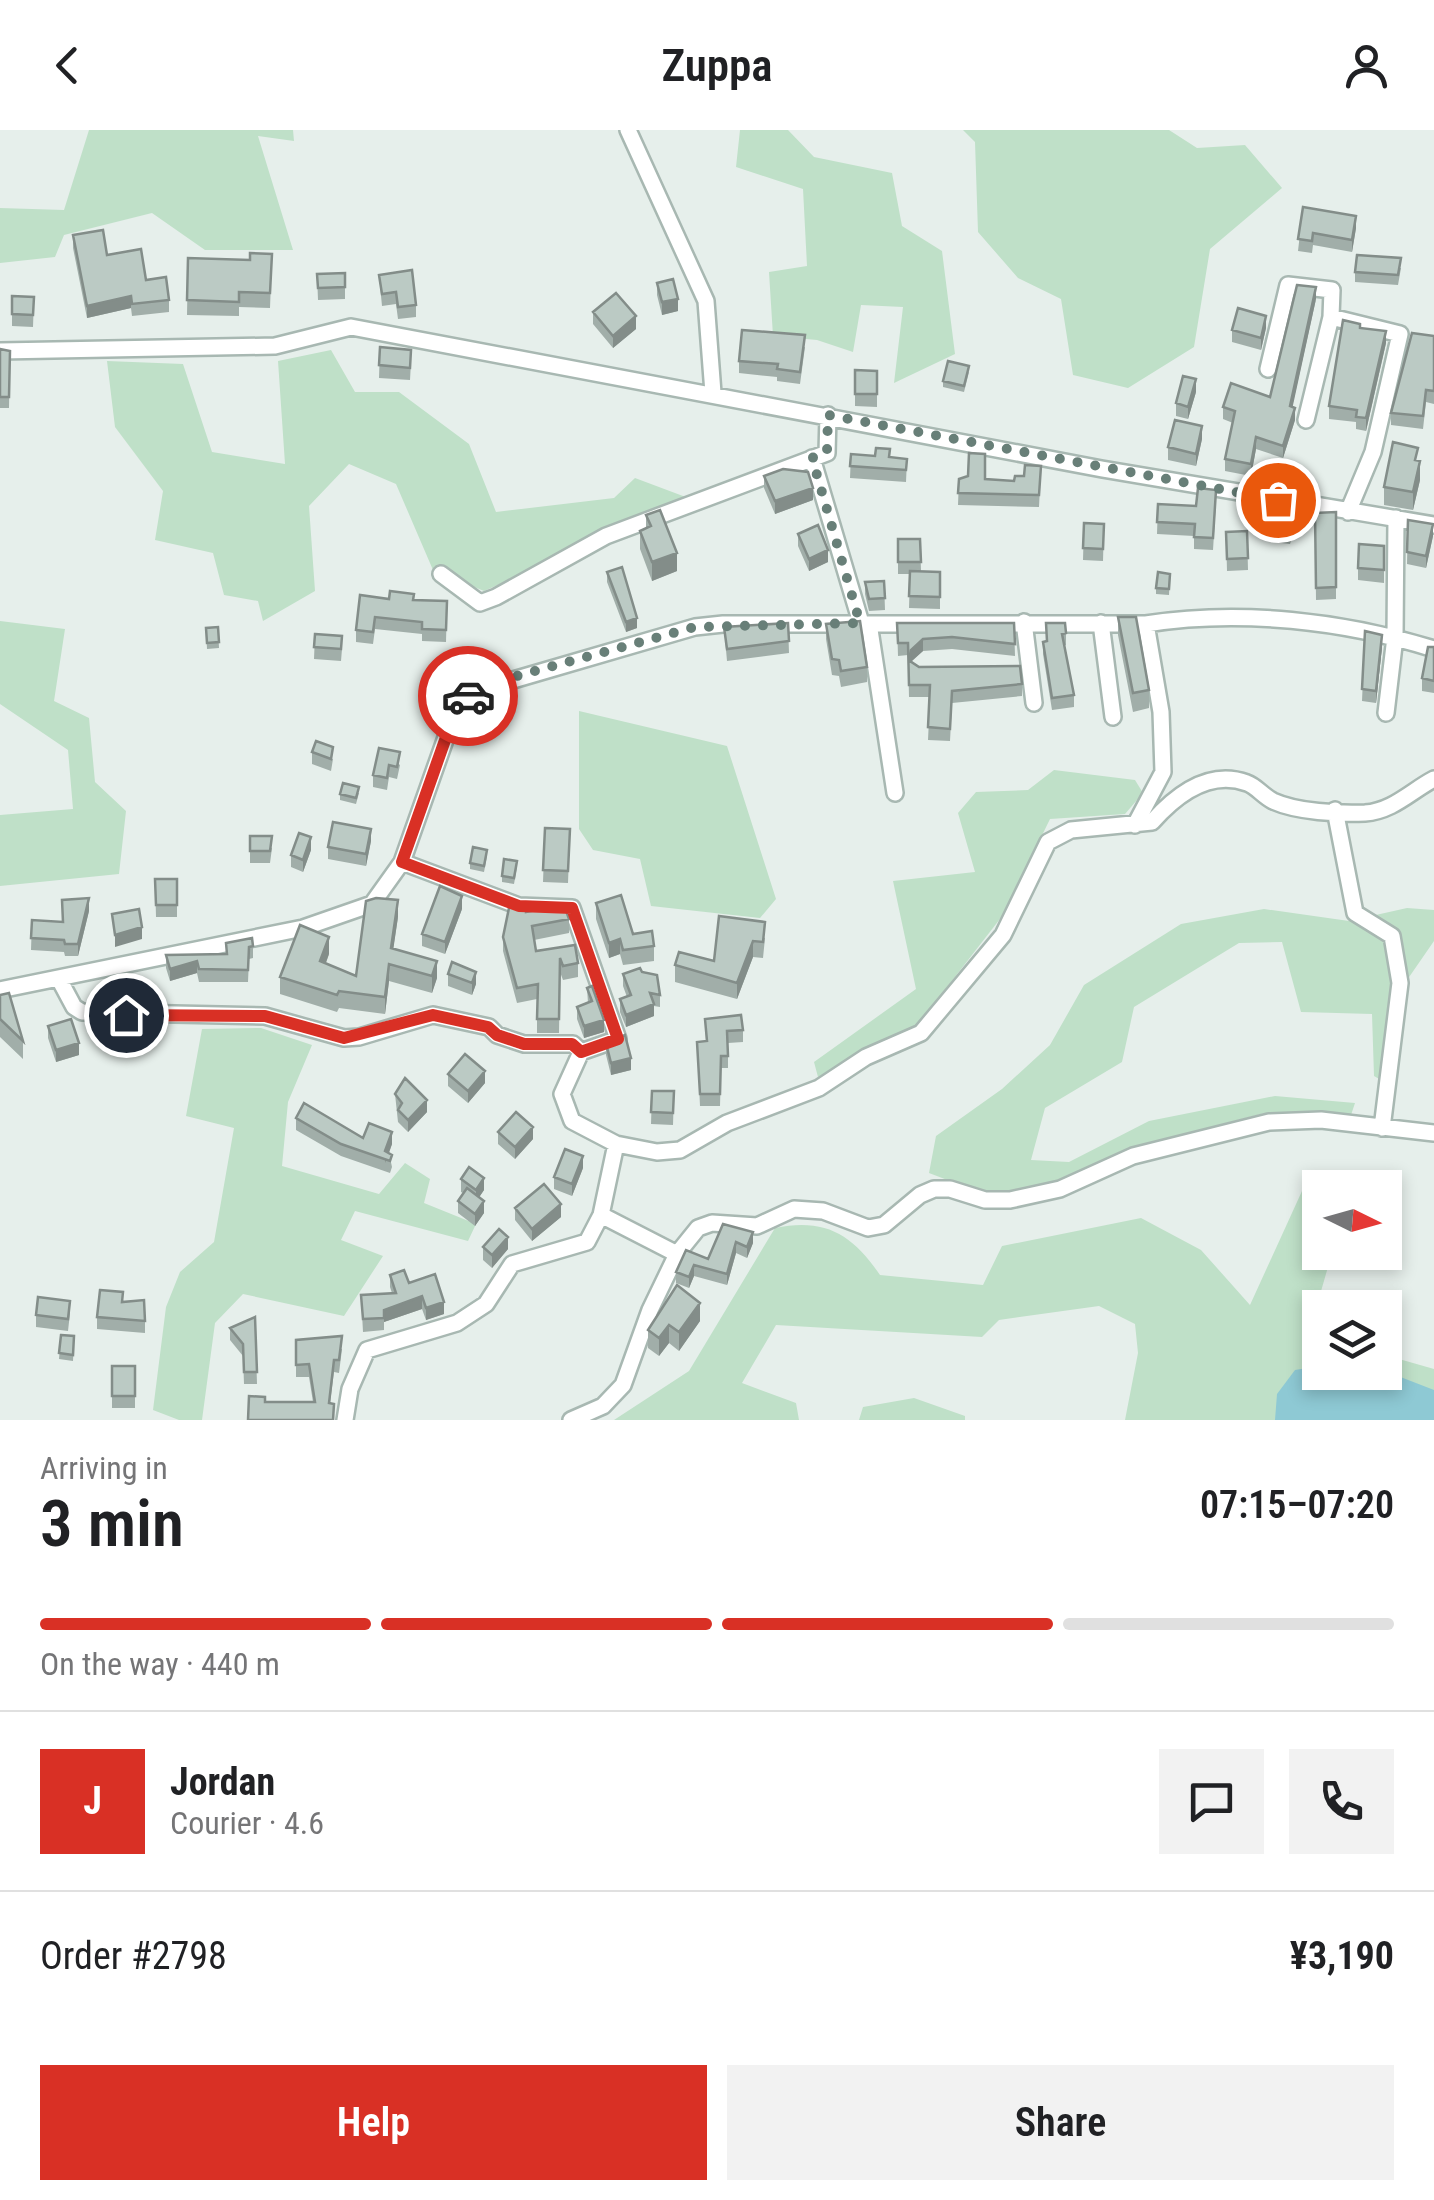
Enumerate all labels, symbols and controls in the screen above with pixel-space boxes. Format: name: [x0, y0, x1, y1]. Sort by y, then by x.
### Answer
icon: back: [40, 38, 95, 93]
icon: person: [1339, 38, 1394, 93]
text: Zuppa: [661, 39, 773, 92]
pin: [1236, 458, 1321, 543]
icon: bag: [1251, 473, 1306, 528]
courier: [418, 646, 518, 746]
icon: car: [441, 669, 496, 724]
pin: [84, 973, 169, 1058]
icon: home: [99, 988, 154, 1043]
north arrow: [1302, 1170, 1402, 1270]
map controls: [1302, 1170, 1402, 1390]
button: layers: [1302, 1290, 1402, 1390]
text: Arriving in: [40, 1449, 168, 1487]
text: 07:15–07:20: [1200, 1483, 1394, 1527]
text: 3 min: [40, 1486, 184, 1562]
text: On the way · 440 m: [40, 1645, 280, 1683]
button: chat: [1159, 1749, 1264, 1854]
button: phone: [1289, 1749, 1394, 1854]
text: Jordan: [170, 1760, 275, 1804]
text: J: [83, 1779, 102, 1823]
text: Courier · 4.6: [170, 1804, 324, 1842]
text: Order #2798: [40, 1934, 227, 1978]
text: ¥3,190: [1290, 1934, 1394, 1978]
button: Help: [40, 2065, 707, 2180]
button: Share: [727, 2065, 1394, 2180]

